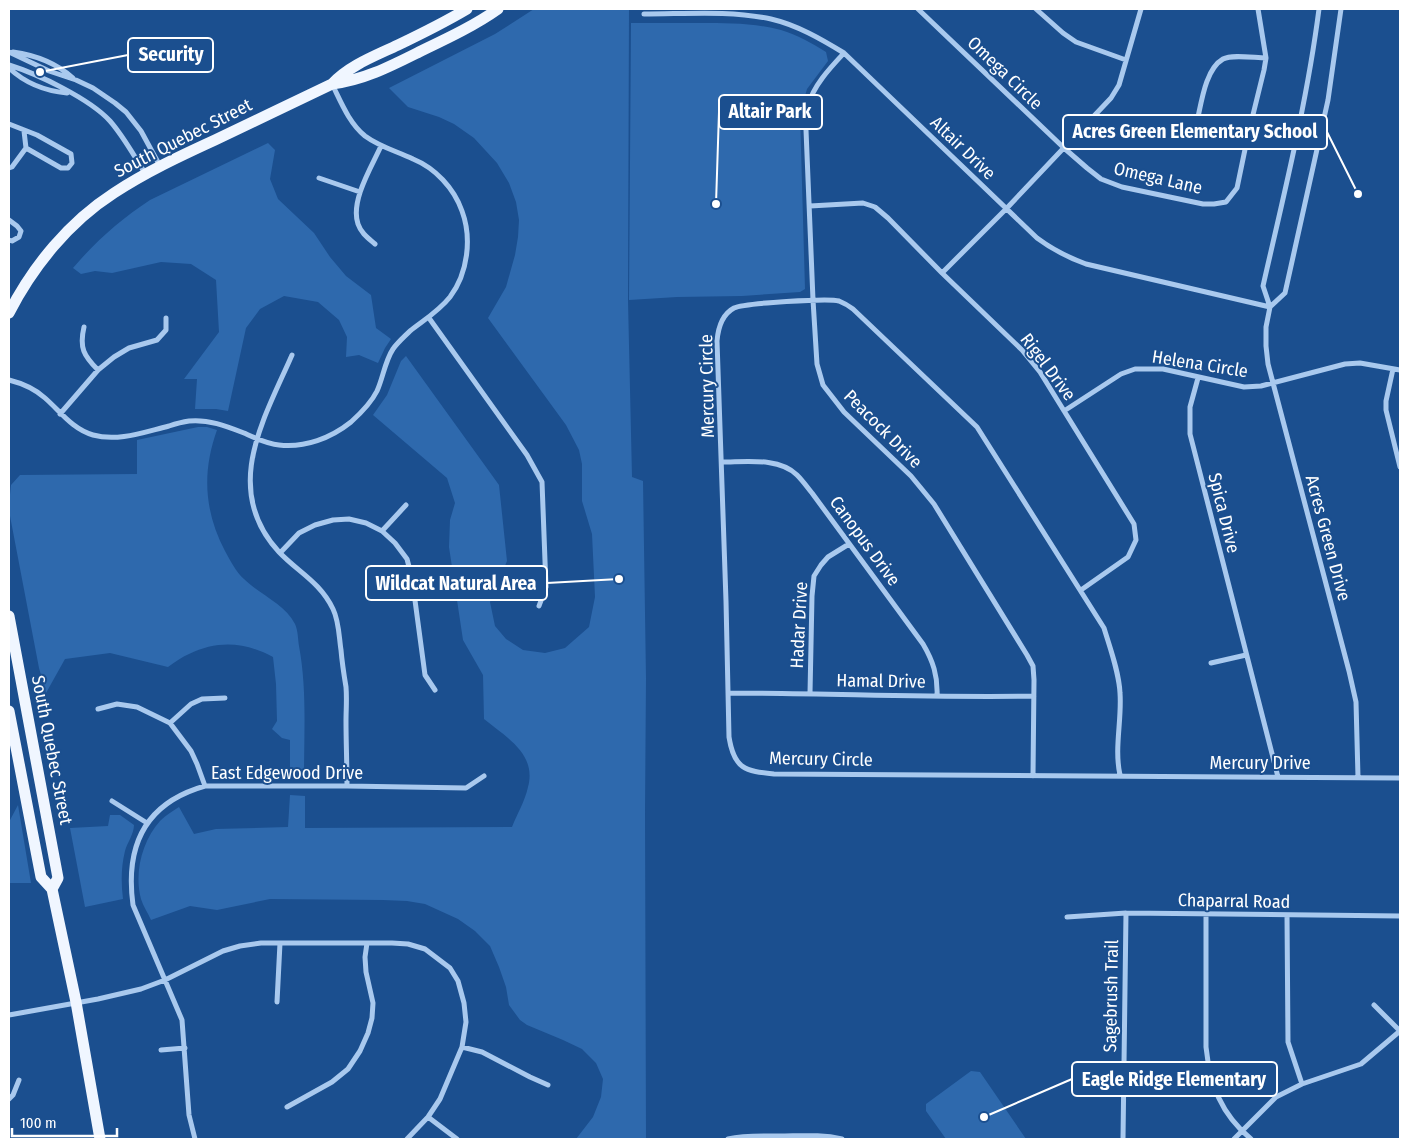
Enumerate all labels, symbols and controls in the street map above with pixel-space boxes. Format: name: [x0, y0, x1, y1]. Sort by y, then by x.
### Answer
street label: Omega Circle: [963, 32, 1047, 114]
callout: Security: [128, 38, 213, 72]
text: Security: [138, 43, 204, 66]
street label: South Quebec Street: [110, 94, 256, 182]
callout: Altair Park: [719, 95, 822, 129]
text: Altair Park: [728, 100, 812, 123]
street label: Altair Drive: [926, 112, 1000, 184]
callout: Acres Green Elementary School: [1063, 115, 1327, 149]
text: Acres Green Elementary School: [1072, 120, 1318, 143]
street label: Omega Lane: [1112, 157, 1205, 199]
street label: Rigel Drive: [1016, 329, 1080, 405]
street label: Mercury Circle: [695, 334, 719, 438]
street label: Helena Circle: [1151, 346, 1250, 382]
street label: Peacock Drive: [839, 385, 927, 473]
street label: Spica Drive: [1203, 471, 1245, 555]
street label: Acres Green Drive: [1301, 473, 1355, 603]
street label: Canopus Drive: [825, 492, 905, 590]
callout: Wildcat Natural Area: [366, 566, 547, 600]
text: Wildcat Natural Area: [375, 572, 537, 595]
street label: Hadar Drive: [786, 581, 812, 669]
street label: Hamal Drive: [836, 669, 926, 693]
street label: South Quebec Street: [27, 673, 77, 827]
street label: Mercury Circle: [769, 747, 873, 771]
street label: Mercury Drive: [1209, 752, 1311, 774]
street label: East Edgewood Drive: [211, 762, 363, 784]
street label: Chaparral Road: [1178, 889, 1290, 913]
street label: Sagebrush Trail: [1099, 939, 1123, 1053]
callout: Eagle Ridge Elementary: [1072, 1062, 1277, 1096]
text: Eagle Ridge Elementary: [1082, 1068, 1267, 1091]
scale bar: [12, 1106, 118, 1138]
text: 100 m: [20, 1114, 57, 1132]

